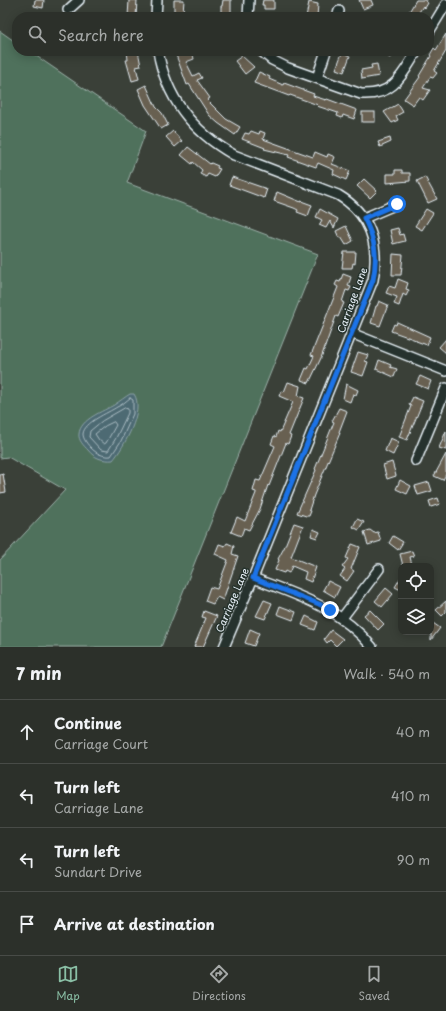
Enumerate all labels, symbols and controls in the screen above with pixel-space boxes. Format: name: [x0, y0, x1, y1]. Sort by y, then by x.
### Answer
search box: [12, 12, 434, 56]
icon: search: [26, 23, 48, 45]
text: Search here: [58, 23, 144, 46]
route start: [388, 195, 406, 213]
street label: Carriage Lane: [333, 264, 371, 335]
map controls: [398, 563, 434, 635]
button: locate: [398, 563, 434, 599]
street label: Carriage Lane: [211, 565, 252, 635]
button: layers: [398, 599, 434, 635]
route end: [321, 601, 339, 619]
text: 7 min: [16, 660, 62, 686]
text: Walk · 540 m: [343, 664, 430, 683]
text: Continue: [54, 711, 122, 734]
icon: ahead: [16, 721, 38, 743]
text: 40 m: [396, 722, 430, 741]
text: Carriage Court: [54, 734, 148, 753]
text: Turn left: [54, 775, 120, 798]
icon: left: [16, 785, 38, 807]
text: 410 m: [391, 786, 430, 805]
text: Carriage Lane: [54, 798, 144, 817]
text: Turn left: [54, 839, 120, 862]
icon: left: [16, 849, 38, 871]
text: 90 m: [397, 850, 430, 869]
text: Sundart Drive: [54, 862, 142, 881]
text: Arrive at destination: [54, 912, 215, 935]
icon: arrive: [16, 913, 38, 935]
tab: Map: [56, 963, 80, 1004]
tab: Directions: [192, 963, 246, 1004]
tab: Saved: [358, 963, 390, 1004]

